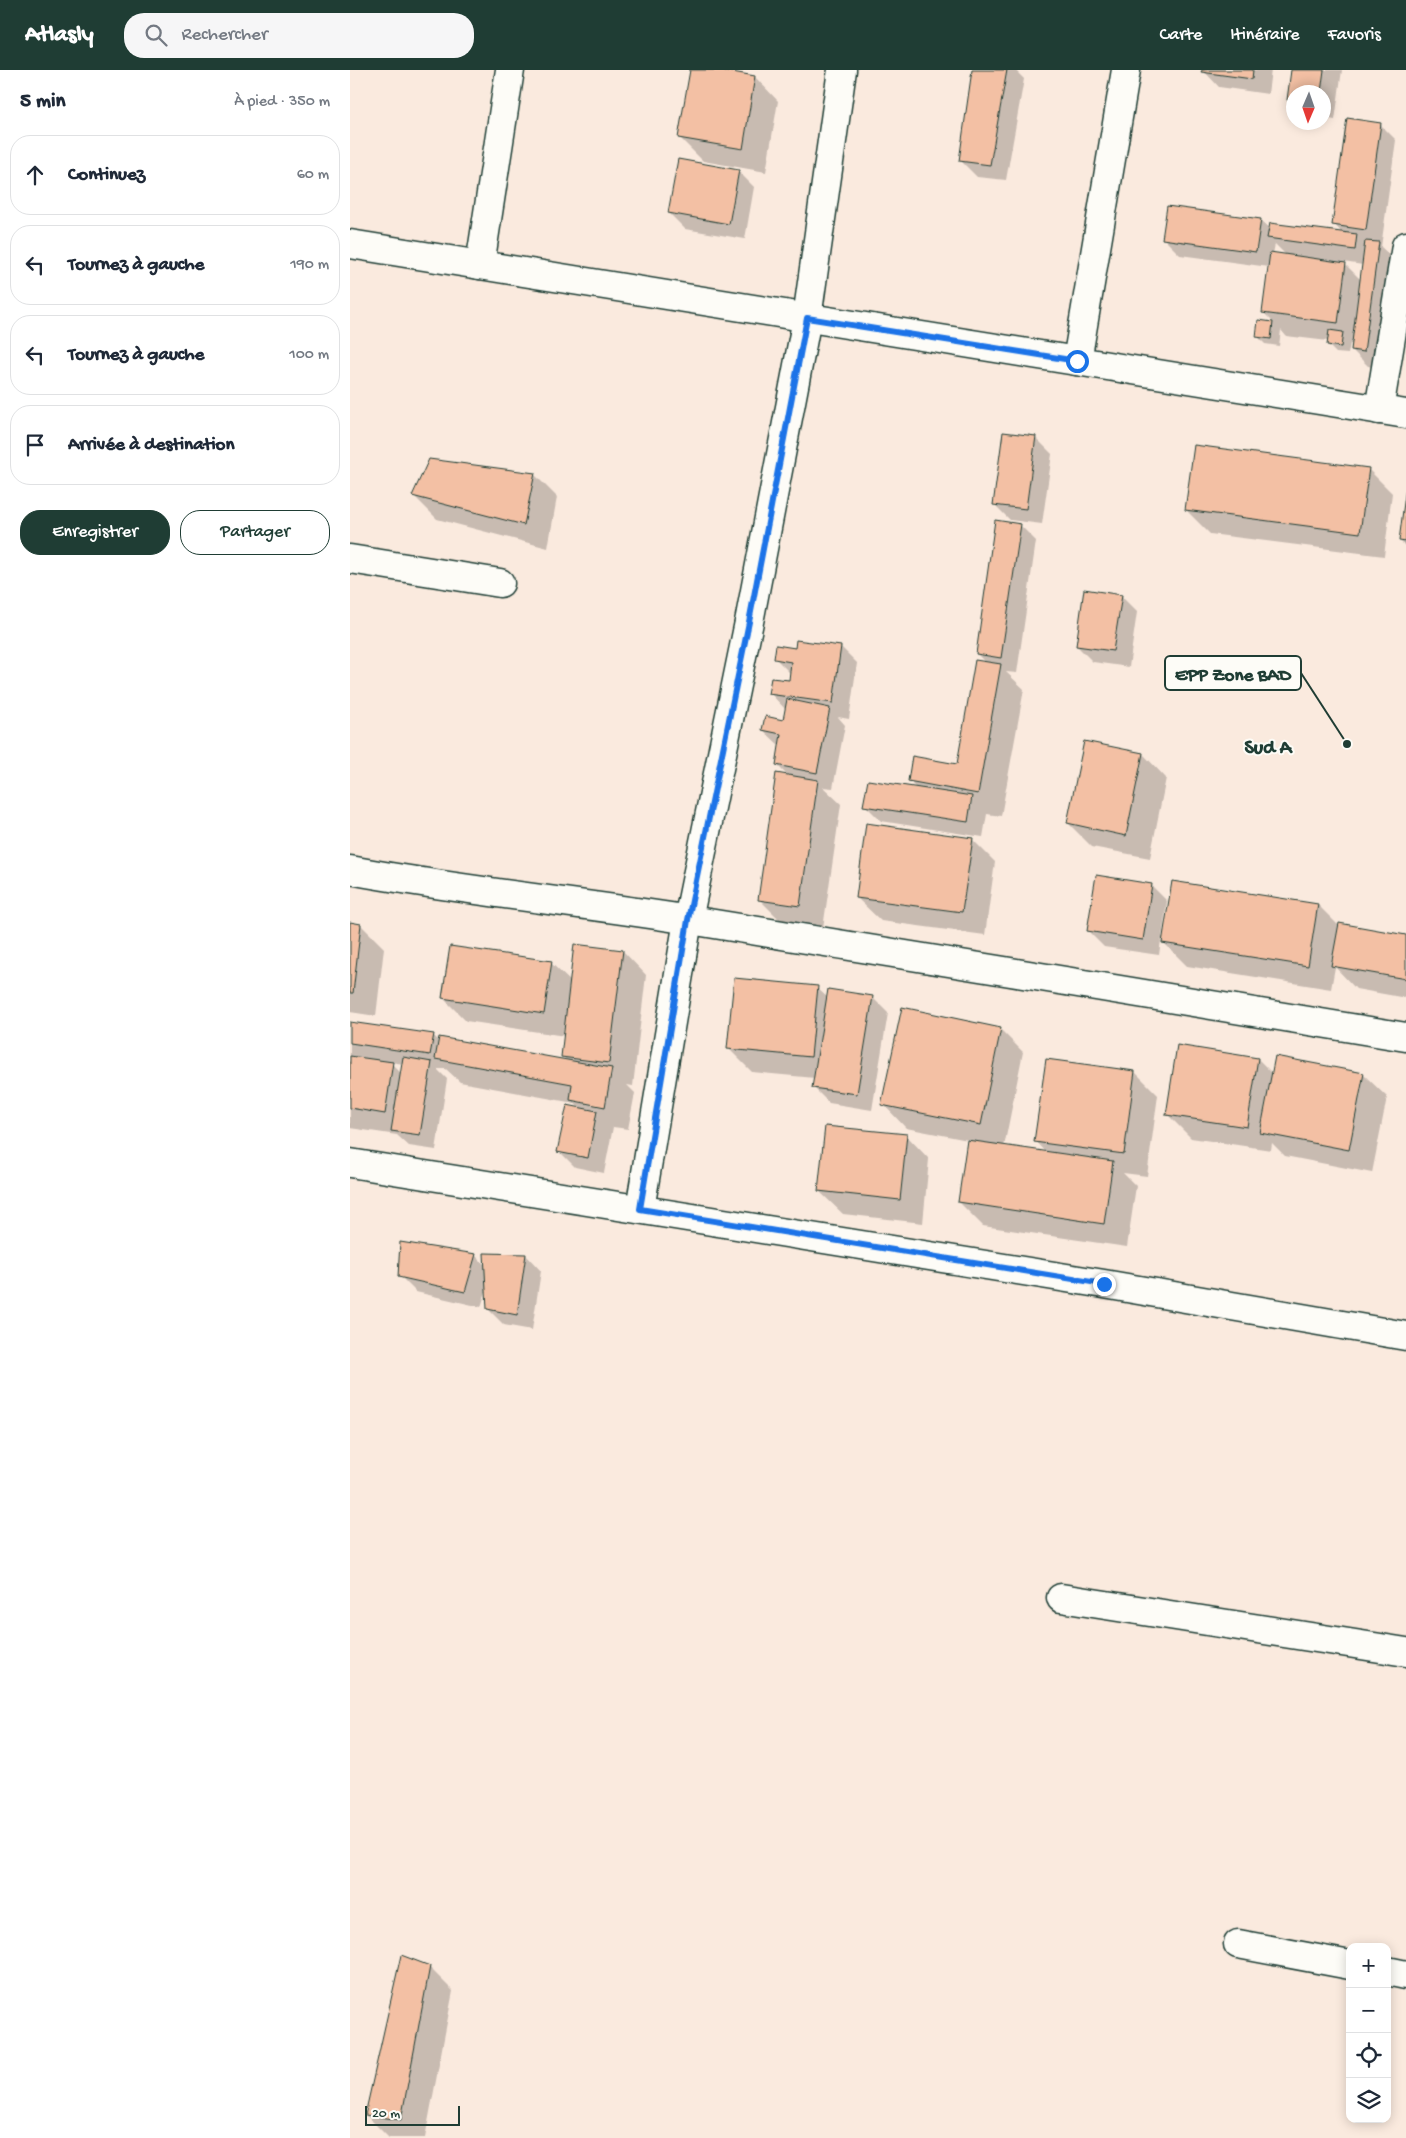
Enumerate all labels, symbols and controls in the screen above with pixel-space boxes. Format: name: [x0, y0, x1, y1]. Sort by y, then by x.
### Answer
search box: [124, 13, 474, 58]
text: Atlasly: [25, 21, 94, 50]
icon: search: [142, 21, 170, 49]
text: Rechercher: [182, 24, 268, 47]
text: Carte: [1159, 25, 1202, 46]
text: Itinéraire: [1230, 25, 1300, 46]
text: Favoris: [1328, 25, 1381, 46]
north arrow: [1286, 85, 1331, 130]
text: 5 min: [20, 90, 65, 115]
text: À pied · 350 m: [234, 93, 330, 112]
icon: ahead: [21, 161, 49, 189]
text: Continuez: [68, 164, 145, 187]
text: 60 m: [297, 166, 329, 185]
icon: left: [21, 251, 49, 279]
text: Tournez à gauche: [68, 254, 204, 277]
text: 190 m: [290, 256, 329, 275]
icon: left: [21, 341, 49, 369]
text: Tournez à gauche: [68, 344, 204, 367]
text: 100 m: [289, 346, 329, 365]
route start: [1066, 350, 1089, 373]
icon: arrive: [21, 431, 49, 459]
text: Arrivée à destination: [68, 434, 234, 457]
button: Enregistrer: [20, 510, 170, 555]
button: Partager: [180, 510, 330, 555]
callout: EPP Zone BAD: [1165, 656, 1301, 690]
text: EPP Zone BAD: [1175, 665, 1292, 688]
district label: Sud A: [1245, 738, 1294, 761]
route end: [1093, 1273, 1116, 1296]
map controls: [1346, 1943, 1391, 2123]
button: +: [1346, 1943, 1391, 1988]
button: −: [1346, 1988, 1391, 2033]
button: locate: [1346, 2033, 1391, 2078]
button: layers: [1346, 2078, 1391, 2123]
scale bar: [365, 2103, 460, 2126]
text: 20 m: [372, 2106, 400, 2123]

